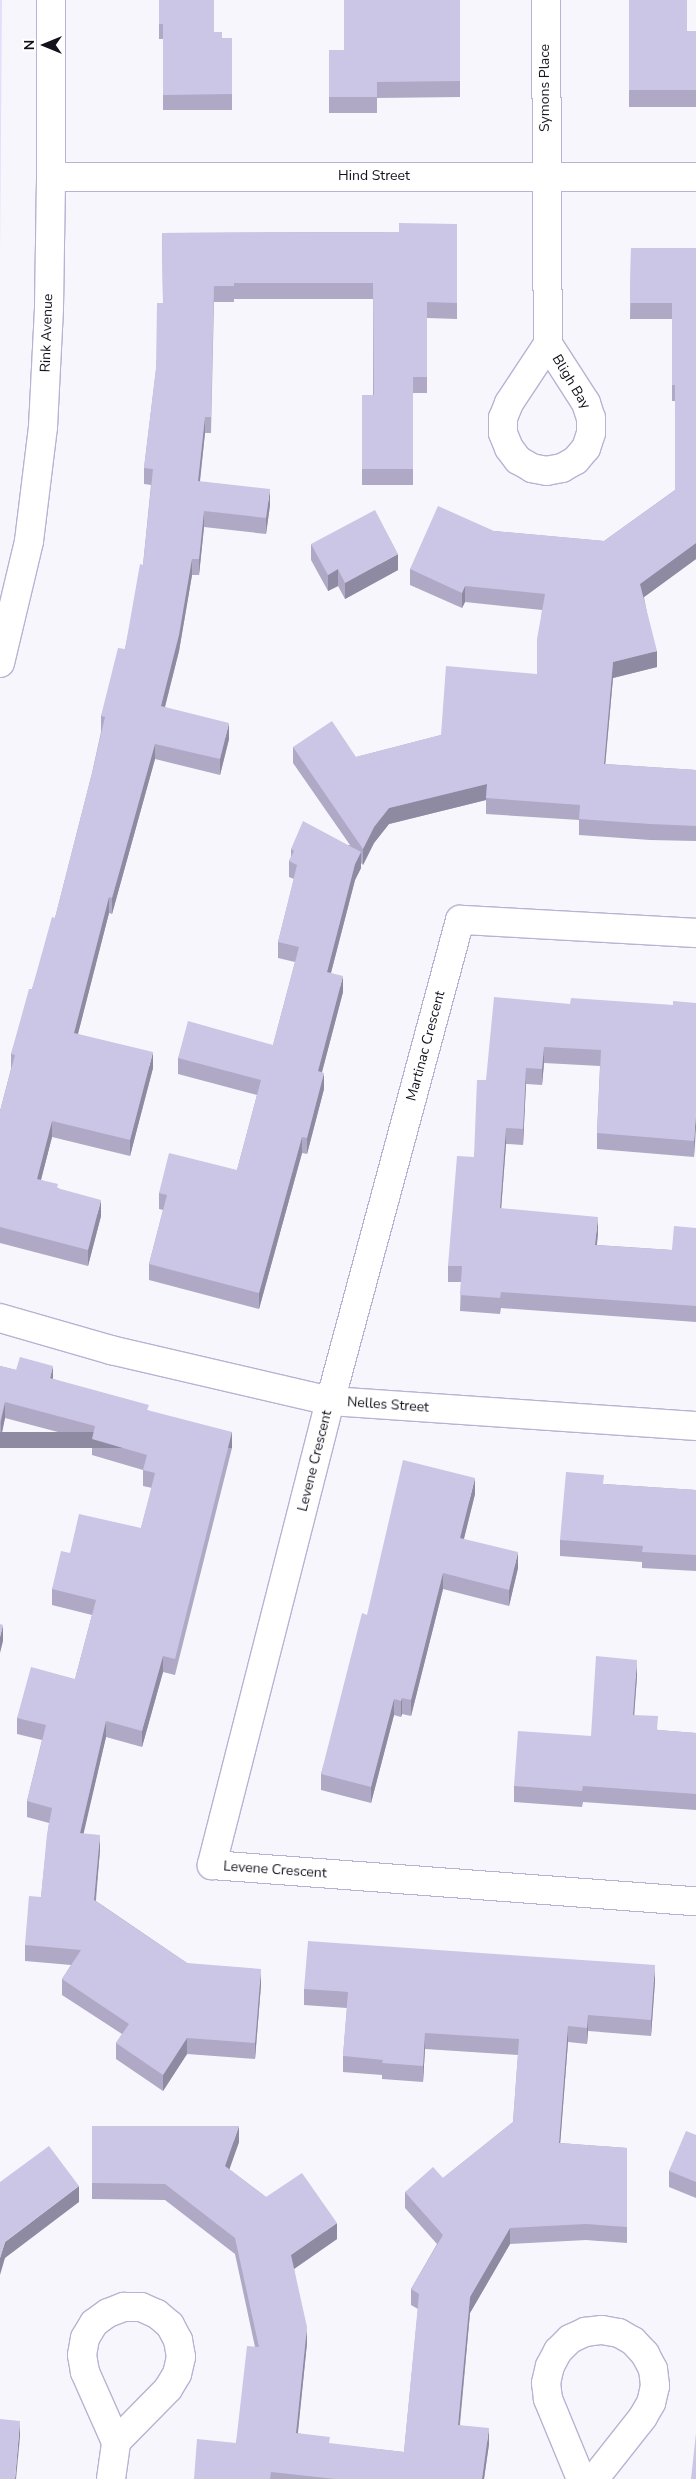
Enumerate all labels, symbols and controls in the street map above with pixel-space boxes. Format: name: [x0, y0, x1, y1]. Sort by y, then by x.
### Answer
north arrow: [20, 20, 70, 70]
text: N: [20, 40, 39, 50]
street label: Symons Place: [537, 44, 553, 132]
street label: Hind Street: [338, 168, 410, 184]
street label: Rink Avenue: [37, 293, 57, 373]
street label: Bligh Bay: [548, 352, 594, 412]
street label: Martinac Crescent: [403, 989, 449, 1103]
street label: Nelles Street: [347, 1394, 429, 1416]
street label: Levene Crescent: [294, 1409, 336, 1513]
street label: Levene Crescent: [223, 1858, 327, 1882]

